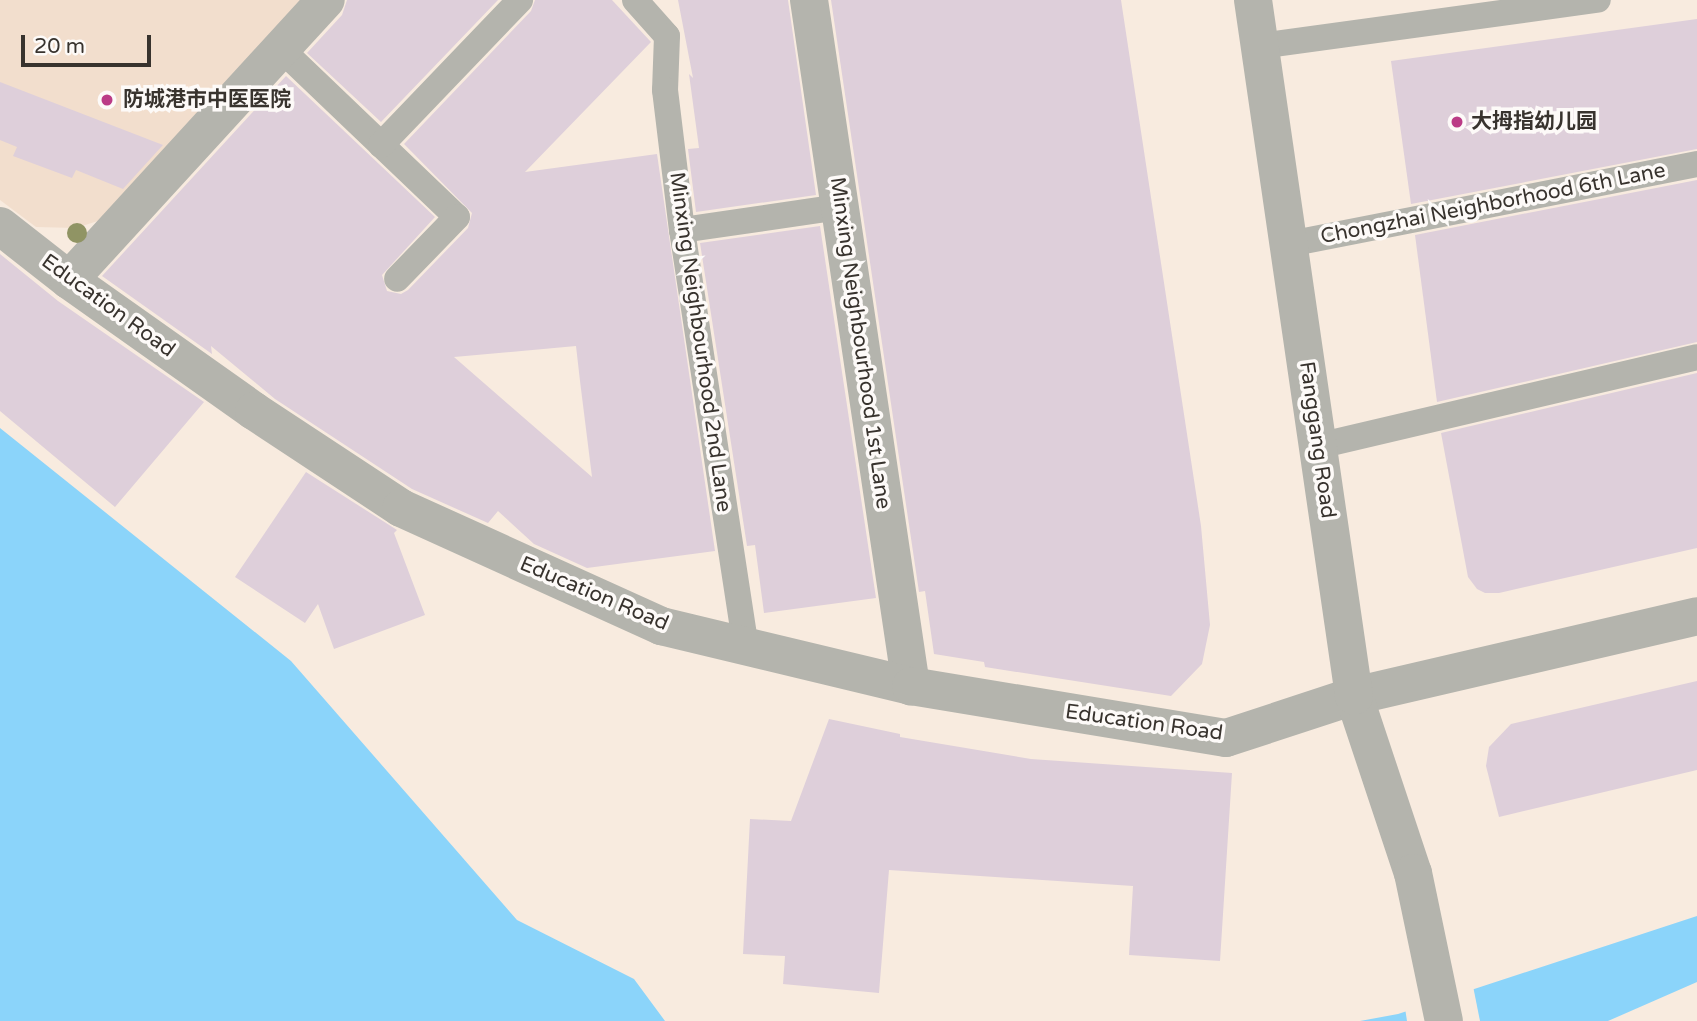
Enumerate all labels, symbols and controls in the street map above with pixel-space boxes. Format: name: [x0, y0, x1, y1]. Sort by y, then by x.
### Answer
scale bar: [24, 21, 154, 65]
text: 20 m: [34, 34, 85, 59]
place label: 防城港市中医医院: [123, 87, 291, 113]
marker: 防城港市中医医院: [97, 90, 117, 110]
place label: 大拇指幼儿园: [1471, 109, 1597, 135]
marker: 大拇指幼儿园: [1449, 114, 1465, 130]
street label: Chongzhai Neighborhood 6th Lane: [1318, 158, 1668, 250]
street label: Minxing Neighbourhood 2nd Lane: [664, 170, 736, 514]
street label: Minxing Neighbourhood 1st Lane: [824, 175, 896, 511]
street label: Education Road: [36, 249, 180, 363]
street label: Fanggang Road: [1294, 360, 1340, 520]
street label: Education Road: [516, 551, 672, 637]
street label: Education Road: [1064, 699, 1224, 747]

